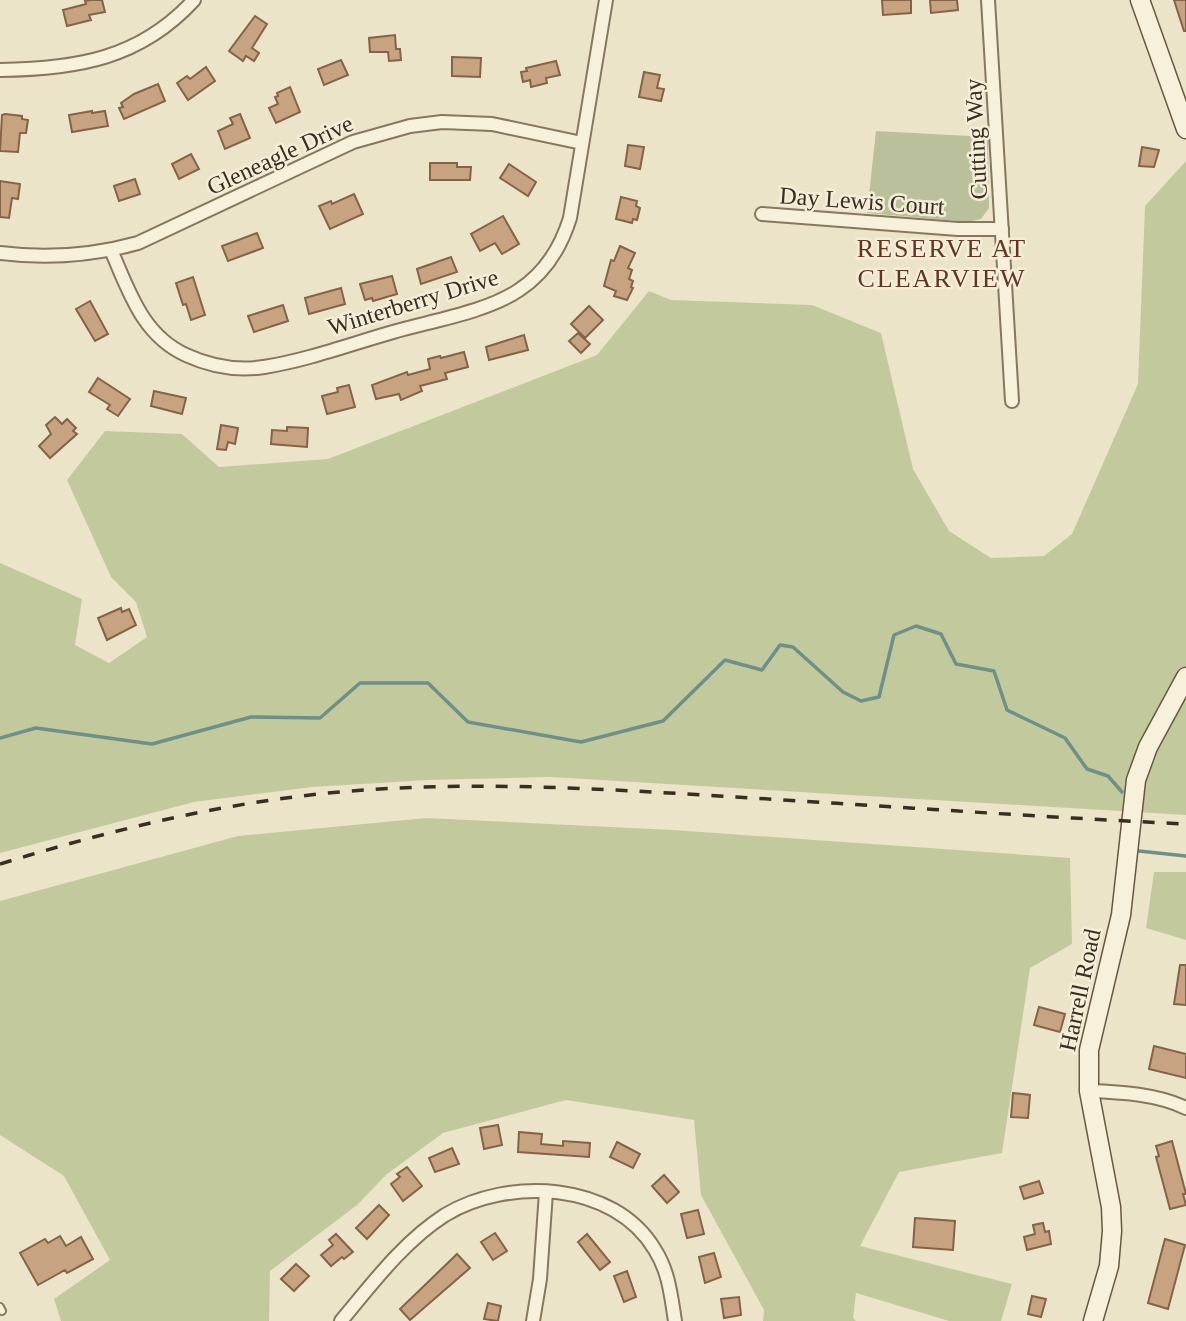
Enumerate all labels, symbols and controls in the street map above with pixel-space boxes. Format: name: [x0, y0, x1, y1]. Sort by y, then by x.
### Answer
street label: Cutting Way: [960, 78, 992, 200]
street label: Gleneagle Drive: [203, 110, 357, 200]
street label: Day Lewis Court: [779, 182, 946, 220]
district label: RESERVE AT CLEARVIEW: [857, 234, 1027, 293]
street label: Winterberry Drive: [325, 264, 501, 340]
street label: Harrell Road: [1054, 926, 1106, 1054]

